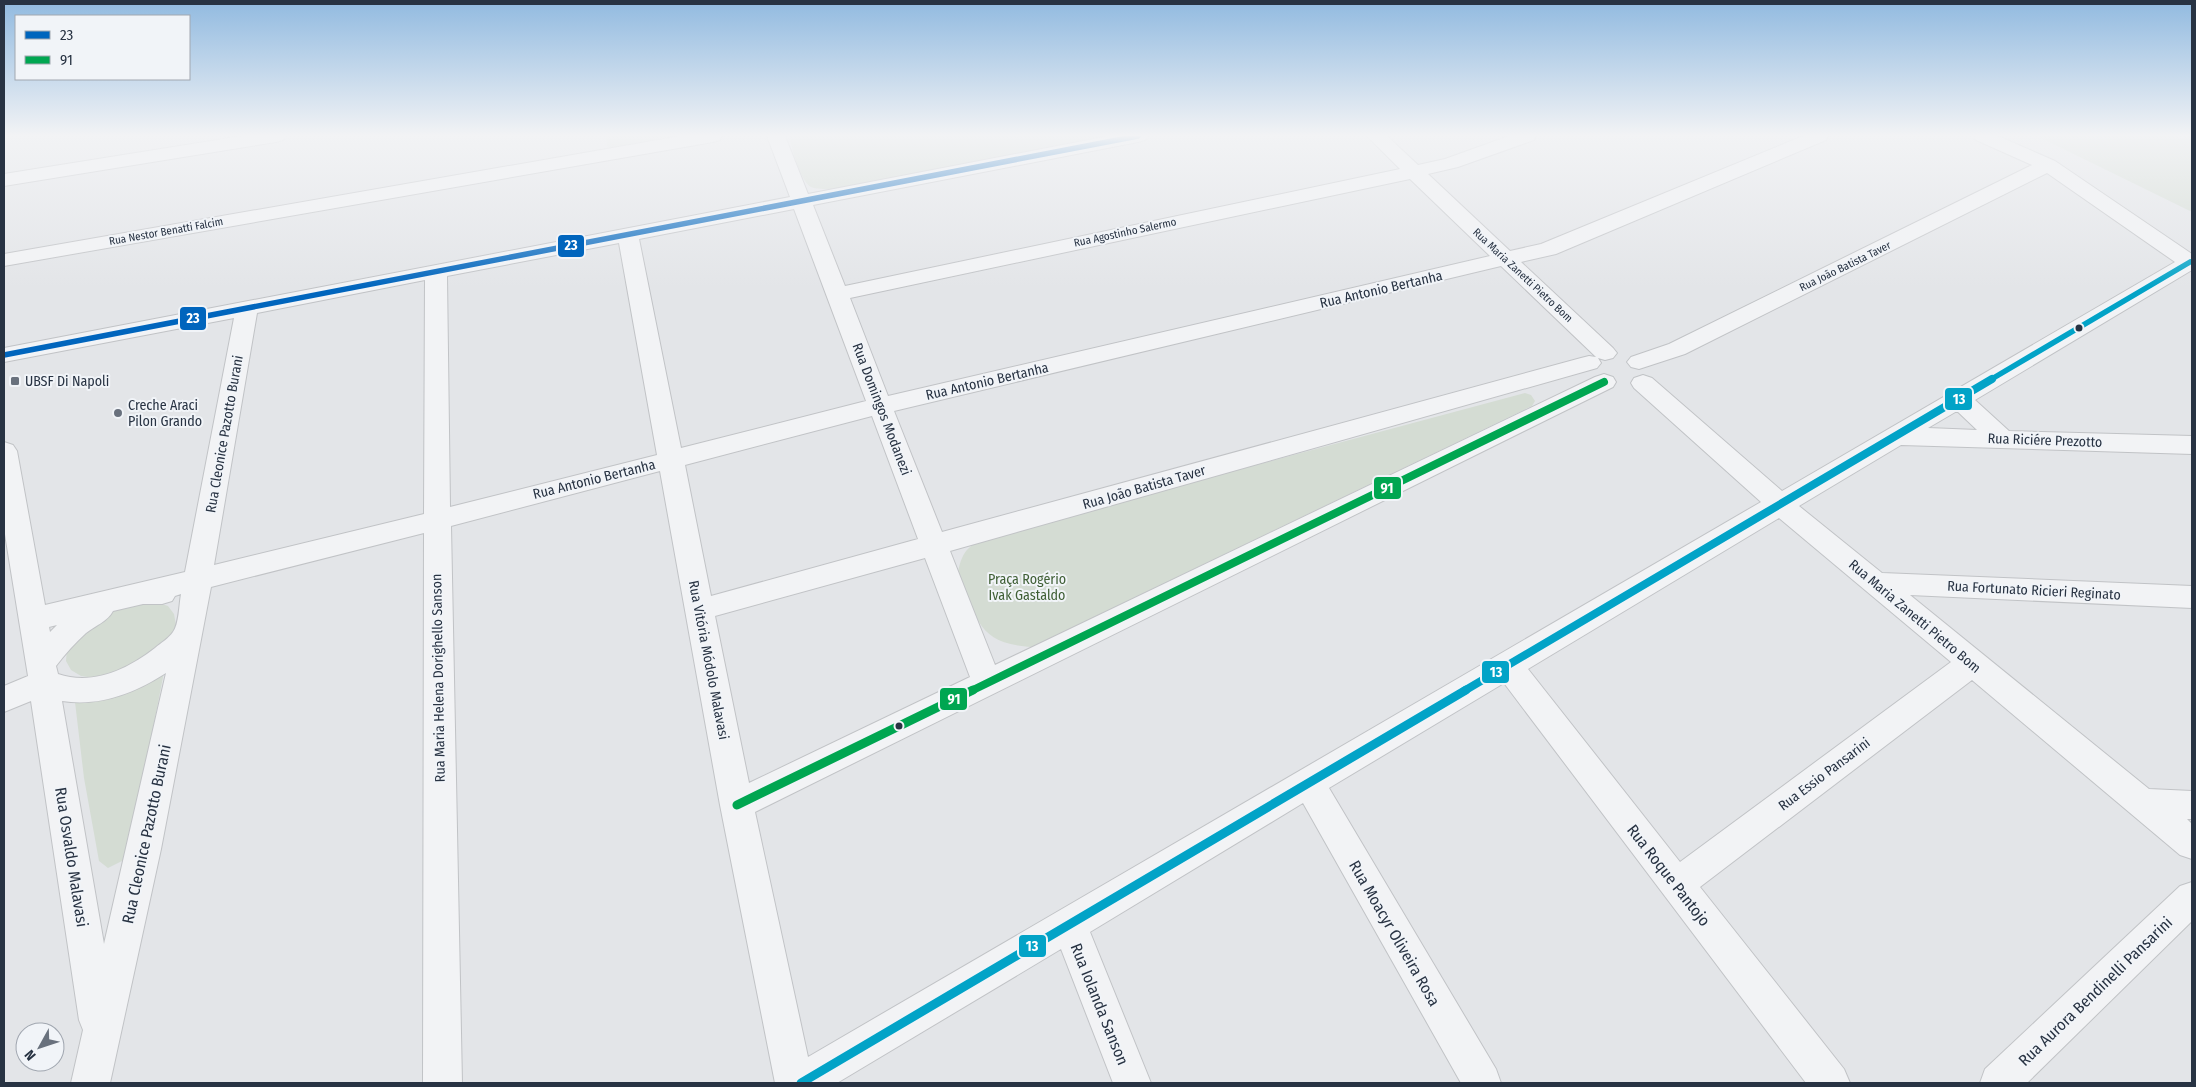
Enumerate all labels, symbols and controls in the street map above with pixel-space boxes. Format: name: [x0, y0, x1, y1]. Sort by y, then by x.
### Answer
legend: [15, 15, 190, 80]
text: 23: [60, 26, 74, 44]
text: 91: [60, 51, 73, 69]
street label: Rua Nestor Benatti Falcim: [108, 215, 224, 248]
street label: Rua Agostinho Salermo: [1073, 215, 1178, 250]
street label: Rua Maria Zanetti Pietro Bom: [1470, 226, 1575, 325]
line badge: 23: [557, 234, 585, 258]
text: 23: [563, 237, 578, 254]
street label: Rua João Batista Taver: [1797, 239, 1893, 294]
street label: Rua Antonio Bertanha: [1318, 267, 1444, 312]
line badge: 23: [179, 306, 207, 331]
text: 23: [185, 310, 200, 327]
unlabelled marker: [2074, 323, 2084, 333]
street label: Rua Domingos Modanezi: [848, 341, 915, 478]
street label: Rua Cleonice Pazotto Burani: [202, 354, 247, 514]
street label: Rua Antonio Bertanha: [924, 359, 1050, 404]
place label: UBSF Di Napoli: [25, 373, 109, 390]
marker: UBSF Di Napoli: [9, 375, 21, 387]
line badge: 13: [1944, 387, 1973, 411]
text: 13: [1953, 391, 1966, 408]
place label: Creche Araci Pilon Grando: [128, 397, 202, 430]
marker: Creche Araci Pilon Grando: [112, 407, 124, 419]
street label: Rua Riciére Prezotto: [1987, 430, 2103, 451]
street label: Rua Antonio Bertanha: [531, 456, 657, 503]
street label: Rua João Batista Taver: [1081, 462, 1208, 513]
line badge: 91: [1373, 476, 1402, 500]
text: 91: [1381, 480, 1393, 497]
street label: Rua Maria Zanetti Pietro Bom: [1845, 556, 1984, 677]
park label: Praça Rogério Ivak Gastaldo: [988, 571, 1066, 604]
street label: Rua Maria Helena Dorighello Sanson: [428, 574, 449, 782]
street label: Rua Fortunato Ricieri Reginato: [1947, 577, 2121, 604]
street label: Rua Vitória Módolo Malavasi: [685, 579, 732, 741]
line badge: 13: [1481, 660, 1510, 684]
text: 13: [1490, 664, 1503, 681]
line badge: 91: [939, 687, 968, 711]
text: 91: [948, 691, 960, 708]
unlabelled marker: [894, 721, 904, 731]
street label: Rua Essio Pansarini: [1775, 734, 1874, 814]
street label: Rua Cleonice Pazotto Burani: [118, 743, 175, 925]
street label: Rua Osvaldo Malavasi: [51, 786, 92, 928]
street label: Rua Roque Pantojo: [1623, 821, 1714, 930]
street label: Rua Moacyr Oliveira Rosa: [1345, 857, 1444, 1010]
street label: Rua Aurora Bendinelli Pansarini: [2014, 913, 2176, 1070]
line badge: 13: [1018, 934, 1047, 958]
text: 13: [1026, 938, 1039, 955]
street label: Rua Iolanda Sanson: [1066, 940, 1133, 1068]
north arrow: [15, 1022, 65, 1072]
text: N: [21, 1046, 40, 1064]

